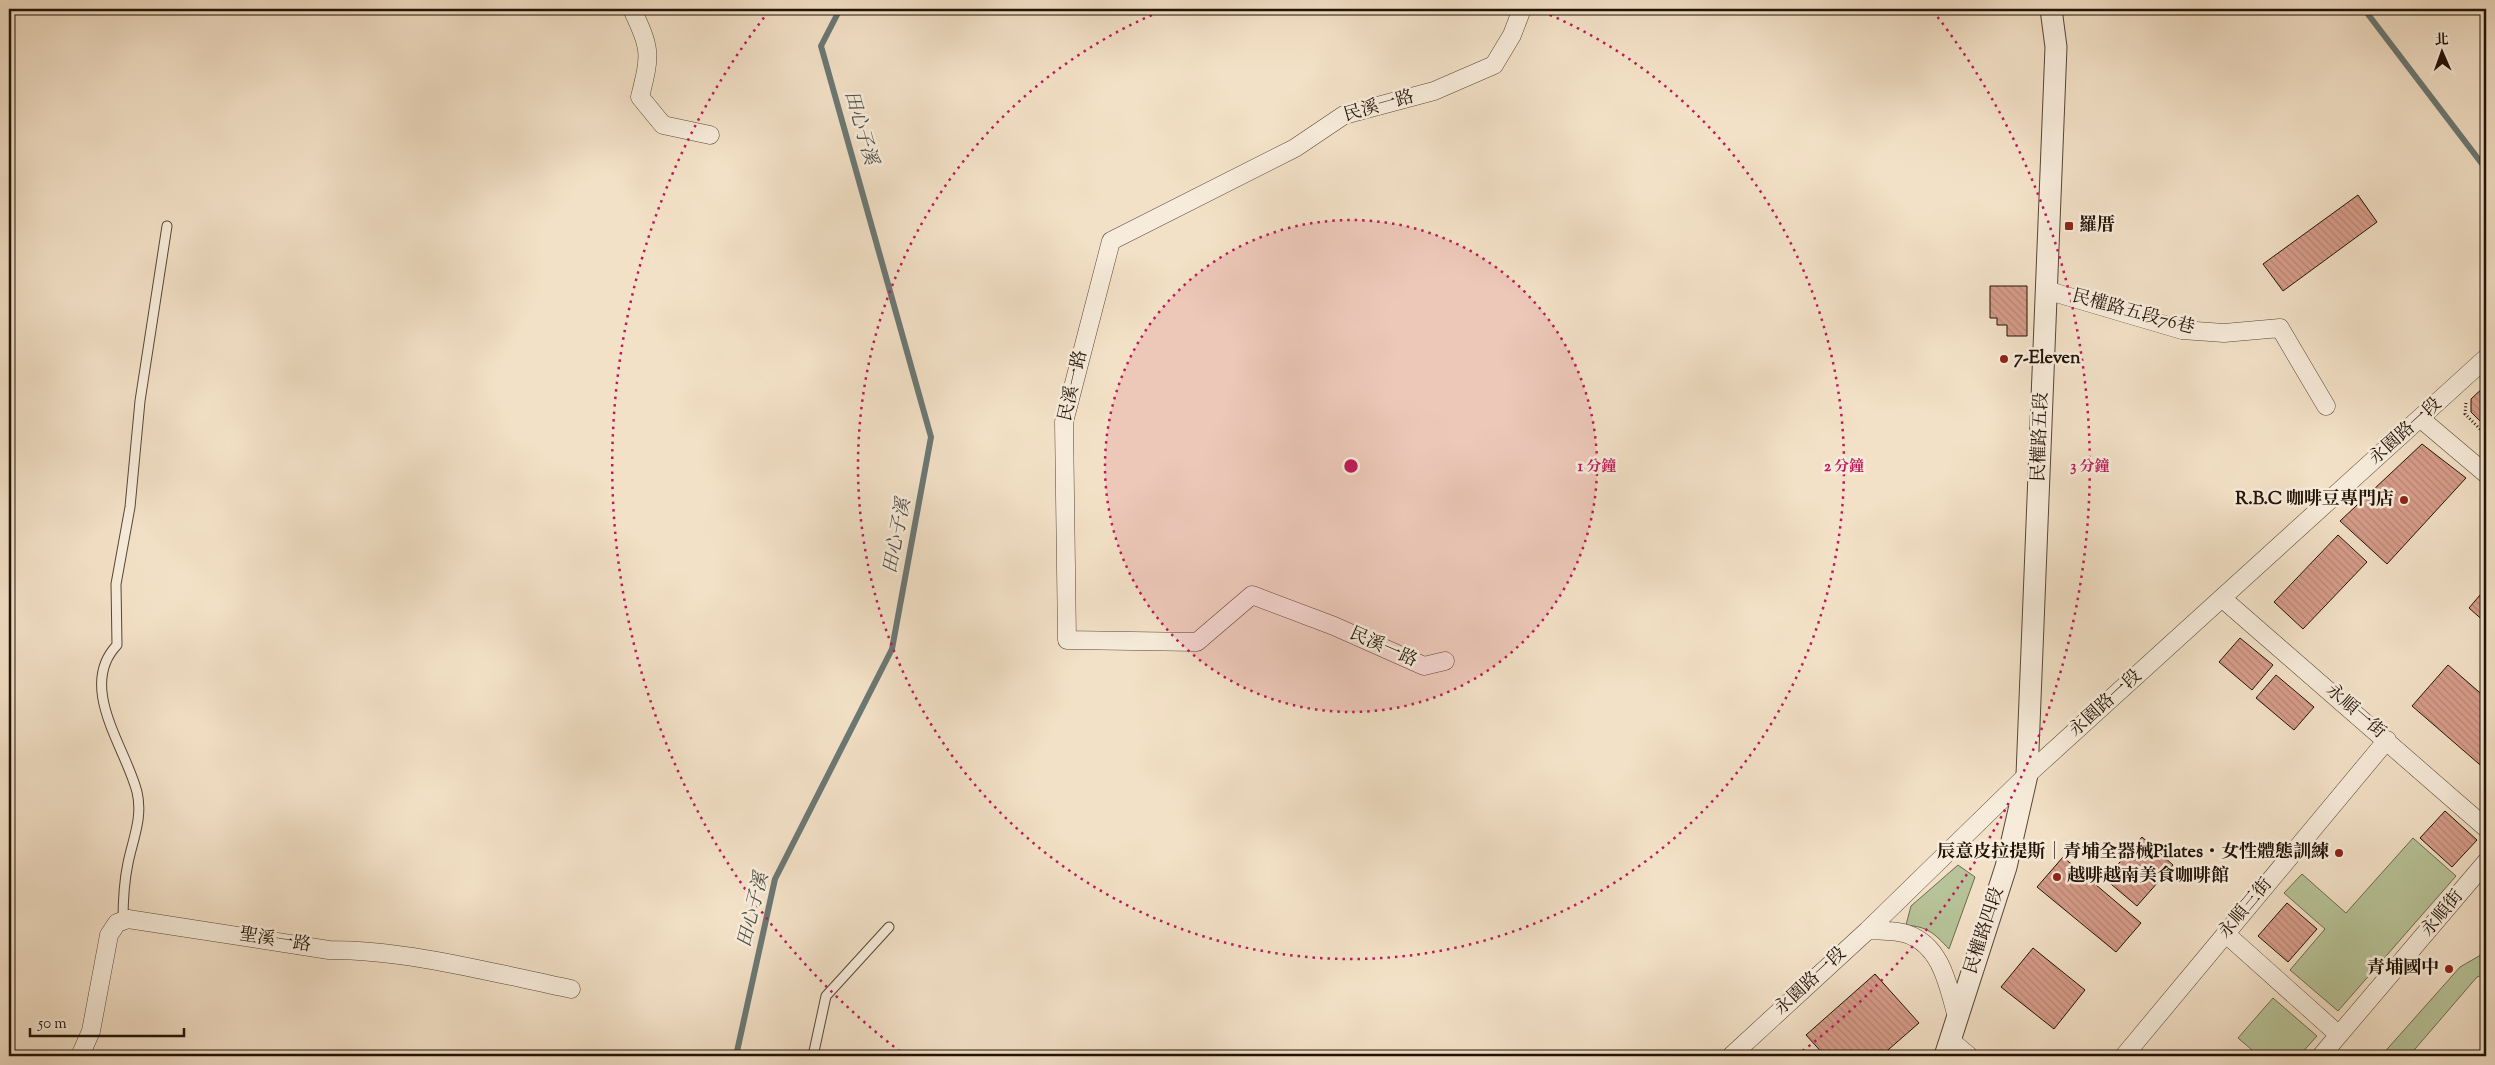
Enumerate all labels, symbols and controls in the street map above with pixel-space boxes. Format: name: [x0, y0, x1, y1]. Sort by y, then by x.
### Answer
north arrow: [2418, 28, 2468, 78]
text: 北: [2434, 31, 2449, 51]
street label: 民溪一路: [1341, 85, 1417, 129]
water label: 田心子溪: [837, 88, 884, 170]
place label: 羅厝: [2079, 213, 2115, 239]
marker: 羅厝: [2063, 220, 2075, 232]
street label: 民權路五段76巷: [2069, 284, 2197, 342]
place label: 7-Eleven: [2014, 346, 2081, 372]
street label: 民溪一路: [1053, 348, 1095, 424]
marker: 7-Eleven: [1998, 353, 2010, 365]
street label: 民權路五段: [2026, 392, 2056, 482]
street label: 永園路一段: [2364, 392, 2448, 472]
centre of rings: [1342, 457, 1360, 475]
text: 1 分鐘: [1578, 457, 1616, 478]
text: 2 分鐘: [1824, 457, 1864, 478]
text: 3 分鐘: [2070, 457, 2110, 478]
place label: R.B.C 咖啡豆專門店: [2235, 487, 2394, 513]
water label: 田心子溪: [877, 494, 919, 576]
marker: R.B.C 咖啡豆專門店: [2398, 494, 2410, 506]
street label: 民溪一路: [1345, 621, 1421, 675]
street label: 永園路一段: [2064, 664, 2148, 744]
street label: 永順一街: [2319, 679, 2391, 745]
place label: 辰意皮拉提斯｜青埔全器械Pilates・女性體態訓練: [1937, 840, 2329, 866]
marker: 辰意皮拉提斯｜青埔全器械Pilates・女性體態訓練: [2333, 847, 2345, 859]
place label: 越啡越南美食咖啡館: [2067, 864, 2229, 890]
water label: 田心子溪: [732, 868, 777, 950]
marker: 越啡越南美食咖啡館: [2051, 871, 2063, 883]
street label: 永順三街: [2213, 873, 2279, 945]
street label: 民權路四段: [1959, 884, 2011, 978]
street label: 永順街: [2416, 885, 2470, 943]
street label: 聖溪一路: [237, 923, 313, 959]
street label: 永園路一段: [1769, 942, 1853, 1022]
place label: 青埔國中: [2367, 956, 2439, 982]
marker: 青埔國中: [2443, 963, 2455, 975]
scale bar: [30, 1005, 184, 1037]
text: 50 m: [37, 1014, 67, 1035]

